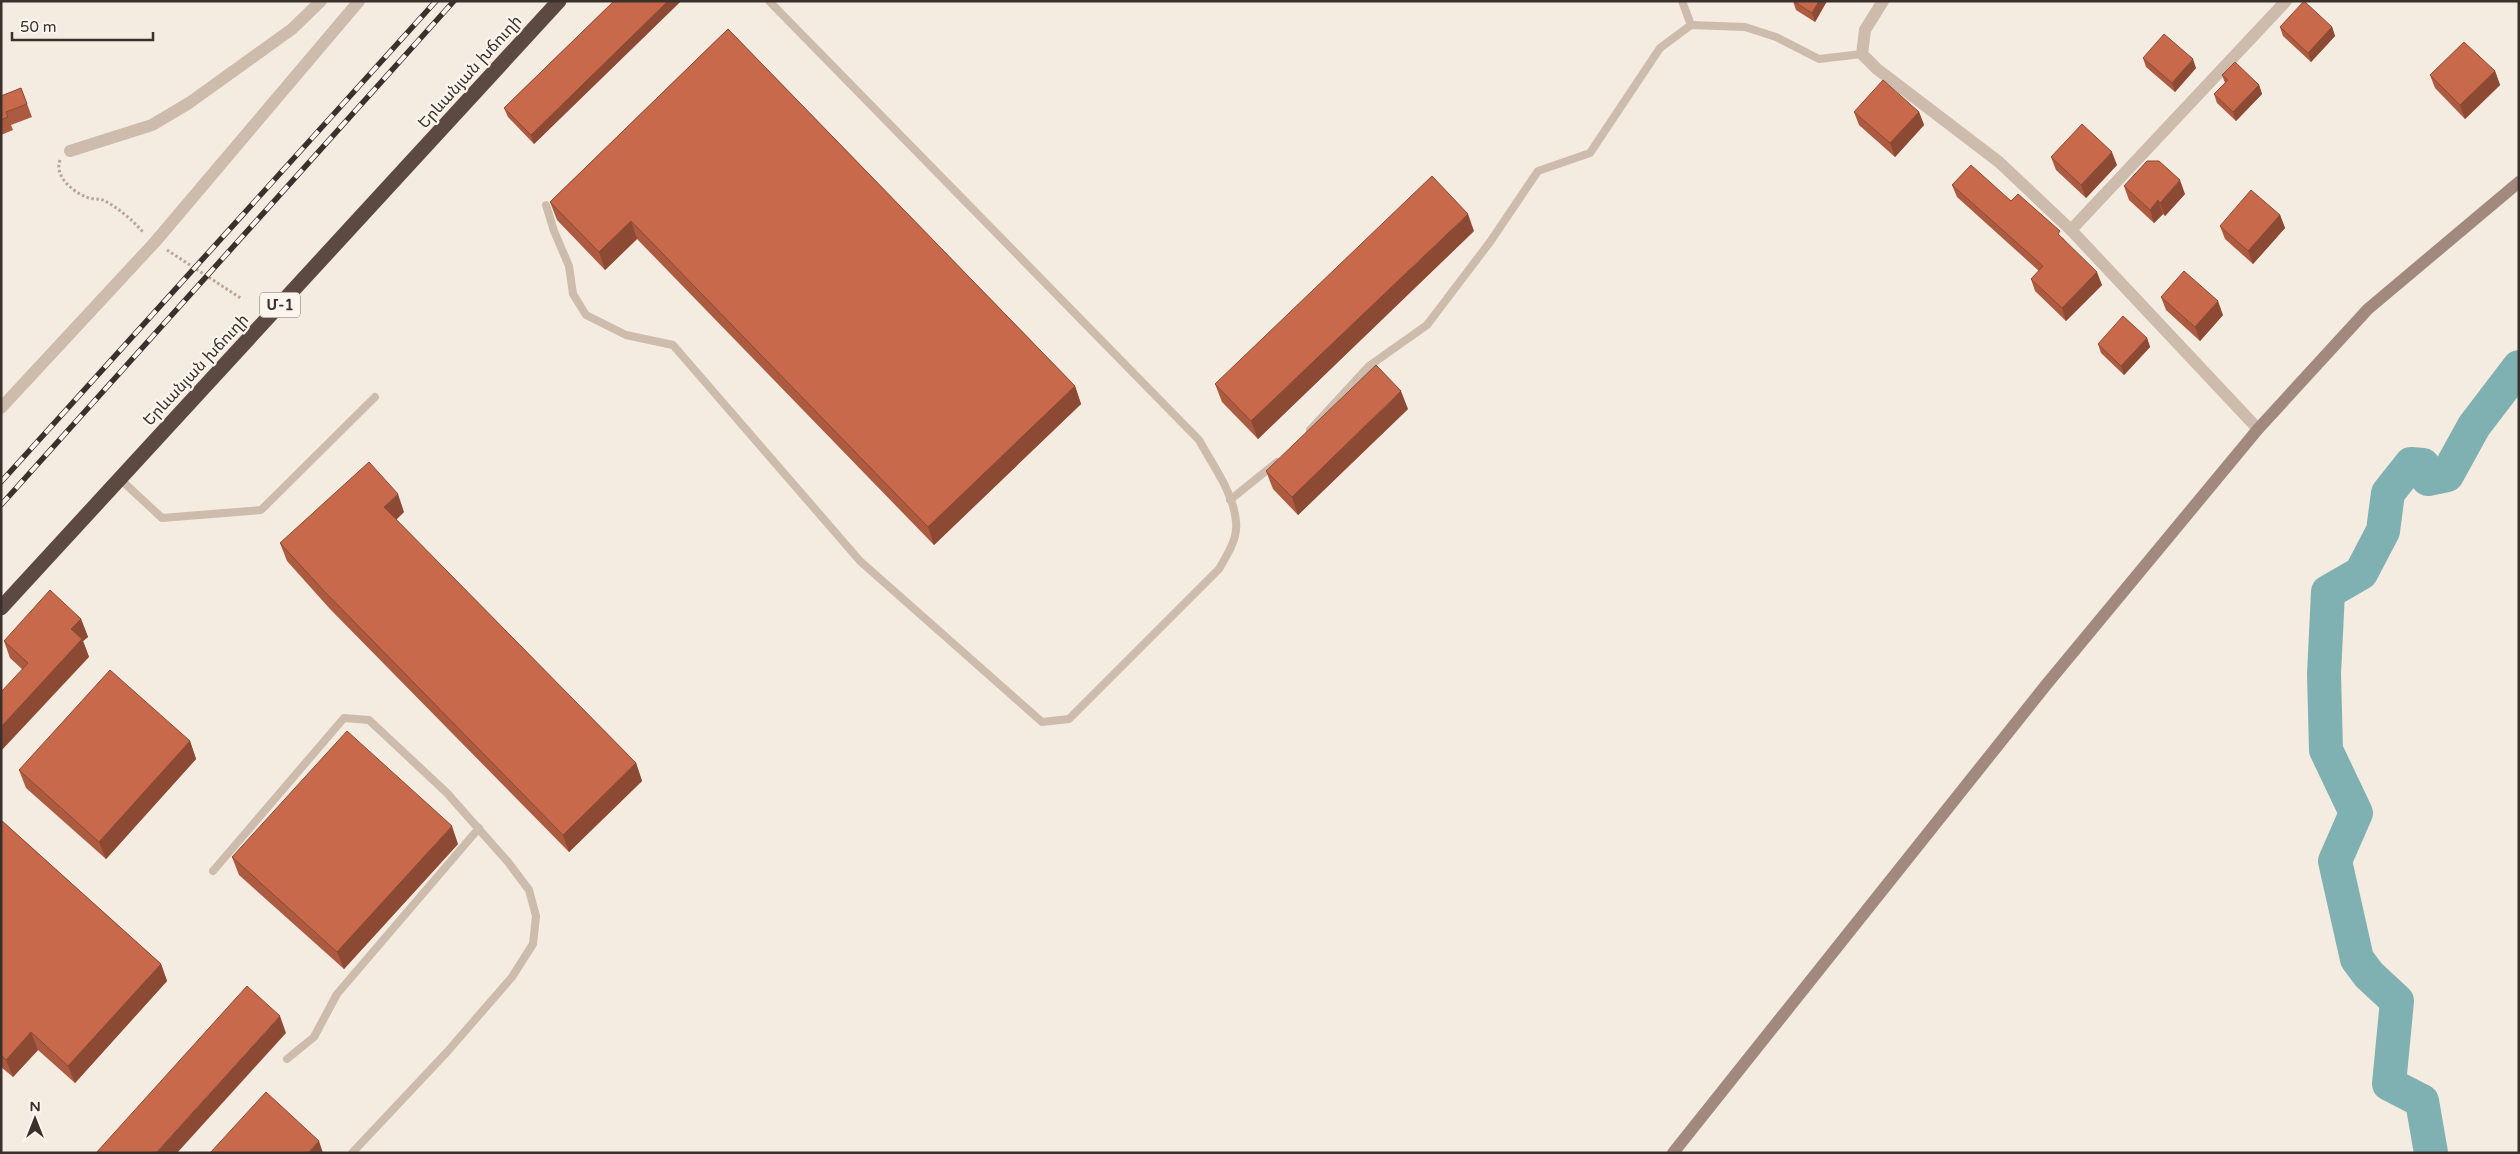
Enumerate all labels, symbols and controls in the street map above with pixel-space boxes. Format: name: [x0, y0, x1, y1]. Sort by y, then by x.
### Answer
scale bar: [12, 10, 154, 42]
street label: Երևանյան խճուղի: [414, 11, 526, 133]
text: 50 m: [20, 18, 57, 36]
road number: Մ-1: [260, 292, 300, 318]
street label: Երևանյան խճուղի: [139, 310, 253, 430]
north arrow: [10, 1094, 60, 1144]
text: N: [29, 1098, 41, 1115]

